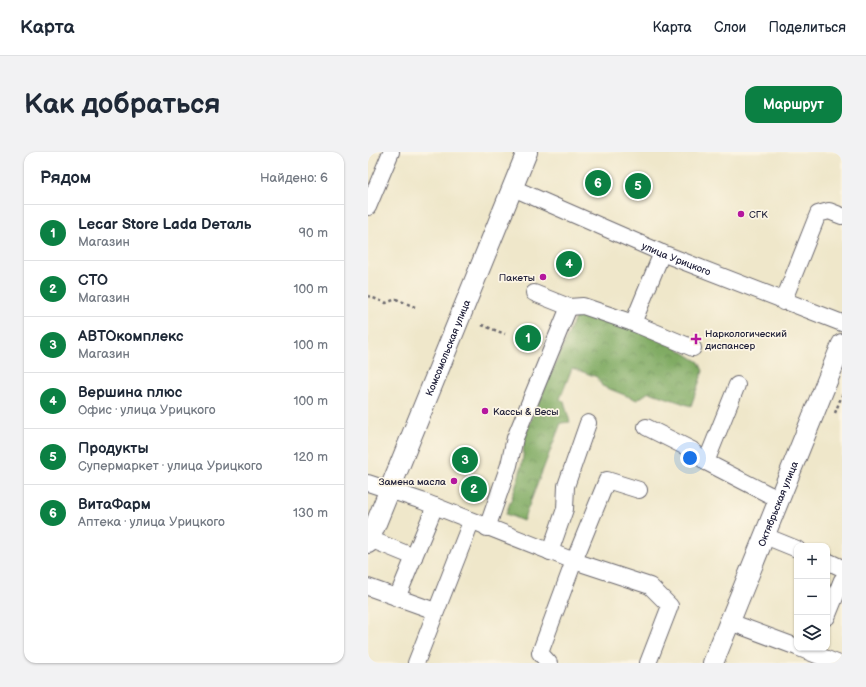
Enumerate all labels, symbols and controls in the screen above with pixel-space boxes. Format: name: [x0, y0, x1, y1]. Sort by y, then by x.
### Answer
text: Карта: [20, 16, 74, 39]
text: Карта: [652, 19, 692, 36]
text: Слои: [714, 19, 746, 36]
text: Поделиться: [768, 19, 846, 36]
button: Маршрут: [745, 86, 842, 123]
text: Как добраться: [24, 88, 221, 121]
text: Рядом: [40, 168, 91, 188]
pin: 6: [585, 168, 611, 198]
text: Найдено: 6: [260, 170, 328, 186]
pin: 5: [625, 171, 651, 201]
marker: СГК: [736, 209, 746, 219]
place label: СГК: [749, 209, 768, 221]
text: Lecar Store Lada Dеталь: [78, 215, 251, 234]
text: 1: [50, 225, 56, 241]
text: 90 m: [299, 225, 328, 241]
text: Магазин: [78, 234, 130, 250]
street label: улица Урицкого: [640, 240, 712, 278]
pin: 4: [556, 249, 582, 279]
text: СТО: [78, 271, 108, 290]
place label: Пакеты: [499, 272, 535, 284]
marker: Пакеты: [538, 272, 548, 282]
text: 2: [49, 281, 57, 297]
text: 100 m: [293, 281, 328, 297]
text: Магазин: [78, 290, 130, 306]
street label: Комсомольская улица: [423, 298, 473, 398]
pin: 1: [515, 323, 541, 353]
text: АВТОкомплекс: [78, 327, 184, 346]
place label: Наркологический диспансер: [705, 328, 787, 352]
marker: Наркологический диспансер: [690, 333, 702, 345]
text: 3: [49, 337, 57, 353]
text: 100 m: [293, 337, 328, 353]
text: Магазин: [78, 346, 130, 362]
text: Вершина плюс: [78, 383, 182, 402]
text: 4: [49, 393, 57, 409]
text: 100 m: [293, 393, 328, 409]
text: Офис · улица Урицкого: [78, 402, 216, 418]
marker: Кассы & Весы: [480, 406, 490, 416]
place label: Кассы & Весы: [493, 406, 558, 418]
text: Продукты: [78, 439, 149, 458]
pin: 3: [452, 445, 478, 475]
your location: [680, 448, 700, 468]
text: 5: [49, 449, 57, 465]
text: 120 m: [293, 449, 328, 465]
text: Супермаркет · улица Урицкого: [78, 458, 262, 474]
street label: Октябрьская улица: [756, 460, 801, 548]
pin: 2: [461, 474, 487, 504]
place label: Замена масла: [379, 476, 446, 488]
marker: Замена масла: [449, 476, 459, 486]
text: ВитаФарм: [78, 495, 151, 514]
text: 6: [49, 505, 57, 521]
text: 130 m: [293, 505, 328, 521]
text: Аптека · улица Урицкого: [78, 514, 225, 530]
map controls: [794, 543, 830, 651]
button: +: [794, 543, 830, 579]
button: −: [794, 579, 830, 615]
button: layers: [794, 615, 830, 651]

